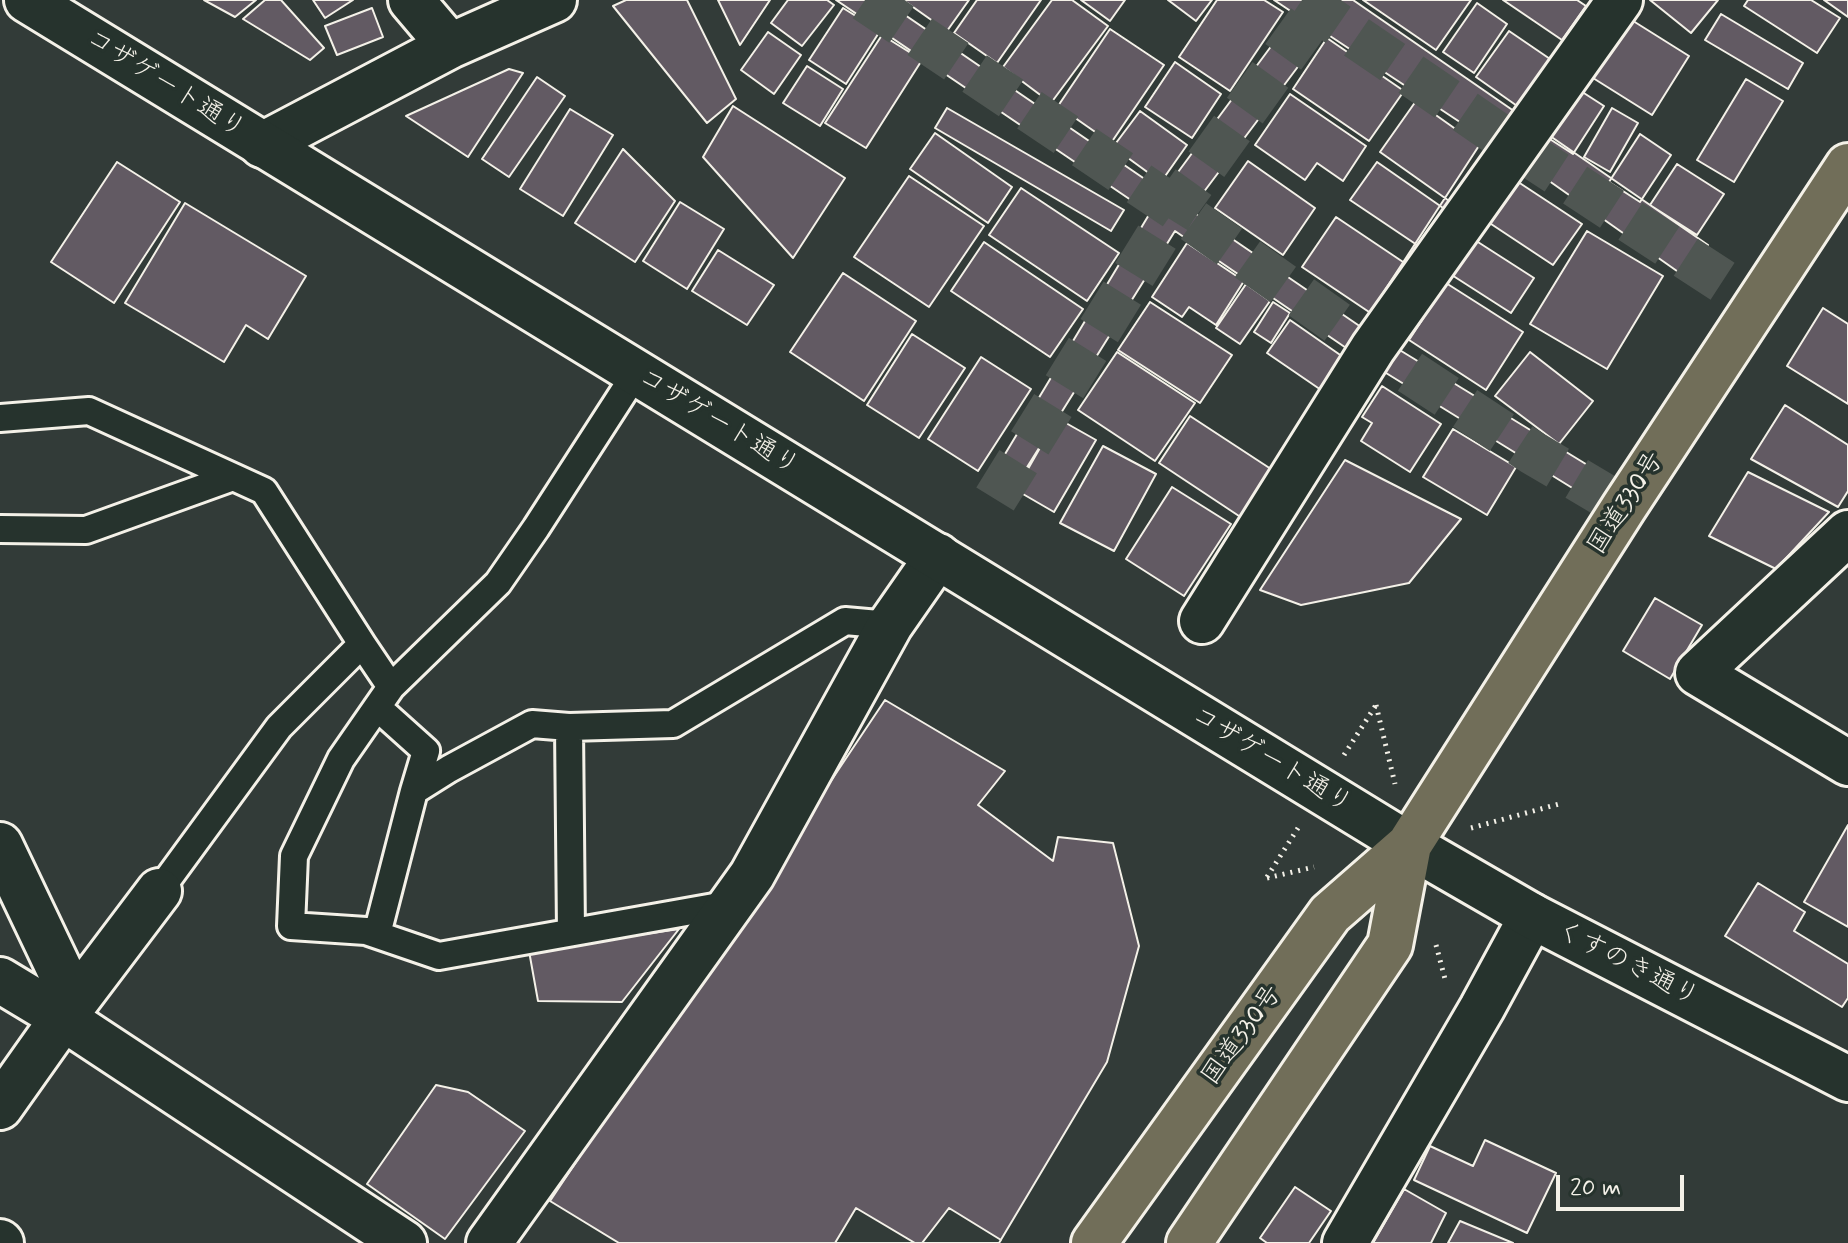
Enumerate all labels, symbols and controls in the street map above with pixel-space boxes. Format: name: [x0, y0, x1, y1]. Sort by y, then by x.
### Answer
street label: コザゲート通り: [80, 24, 250, 146]
street label: コザゲート通り: [632, 363, 804, 483]
street label: 国道330号: [1582, 447, 1672, 561]
street label: コザゲート通り: [1185, 701, 1357, 821]
street label: くすのき通り: [1550, 916, 1704, 1014]
street label: 国道330号: [1196, 980, 1290, 1092]
scale bar: [1560, 1159, 1688, 1209]
text: 20 m: [1570, 1173, 1621, 1204]

